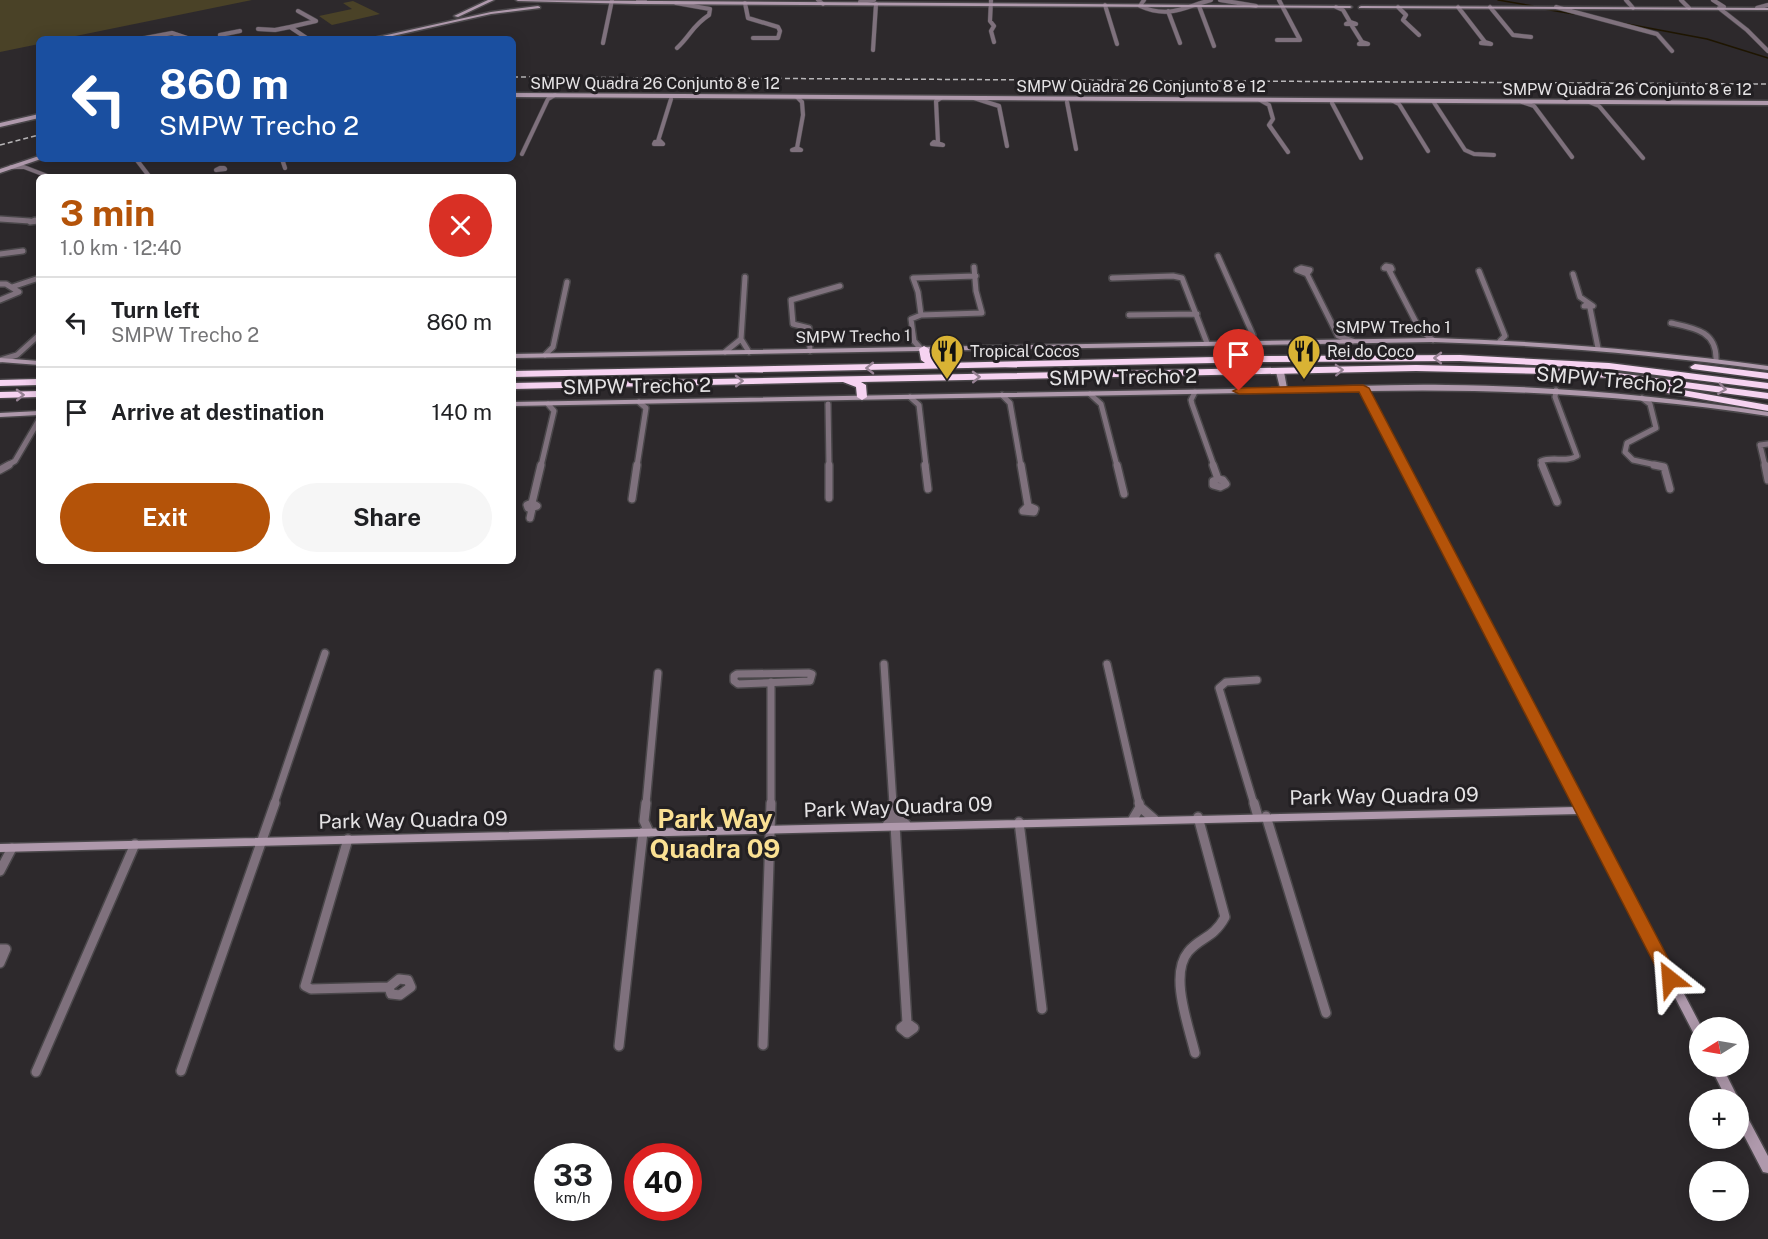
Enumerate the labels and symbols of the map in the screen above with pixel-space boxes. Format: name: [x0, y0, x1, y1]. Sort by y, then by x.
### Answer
street label: SMPW Quadra 26 Conjunto 8 e 12: [530, 74, 780, 93]
street label: SMPW Quadra 26 Conjunto 8 e 12: [1016, 77, 1266, 96]
street label: SMPW Quadra 26 Conjunto 8 e 12: [1502, 80, 1752, 99]
street label: SMPW Trecho 1: [1335, 318, 1451, 337]
street label: SMPW Trecho 1: [795, 326, 911, 347]
pin: [1213, 329, 1264, 391]
restaurant icon: Tropical Cocos: [929, 333, 965, 380]
restaurant icon: Rei do Coco: [1286, 333, 1322, 380]
place label: Tropical Cocos: [970, 342, 1080, 361]
place label: Rei do Coco: [1327, 342, 1414, 361]
one-way arrow: [1434, 352, 1443, 364]
one-way arrow: [865, 362, 874, 374]
street label: SMPW Trecho 2: [1535, 362, 1685, 398]
street label: SMPW Trecho 2: [1049, 364, 1197, 390]
one-way arrow: [1335, 364, 1344, 377]
one-way arrow: [972, 371, 981, 383]
street label: SMPW Trecho 2: [563, 373, 711, 399]
one-way arrow: [735, 375, 744, 387]
one-way arrow: [1718, 383, 1727, 395]
one-way arrow: [15, 388, 24, 401]
street label: Park Way Quadra 09: [1289, 782, 1479, 810]
street label: Park Way Quadra 09: [803, 792, 993, 822]
district label: Park Way Quadra 09: [649, 803, 781, 864]
street label: Park Way Quadra 09: [318, 806, 508, 834]
position arrow: [1638, 947, 1702, 1011]
north arrow: [1689, 1017, 1749, 1077]
speed limit sign: 40: [624, 1143, 702, 1221]

